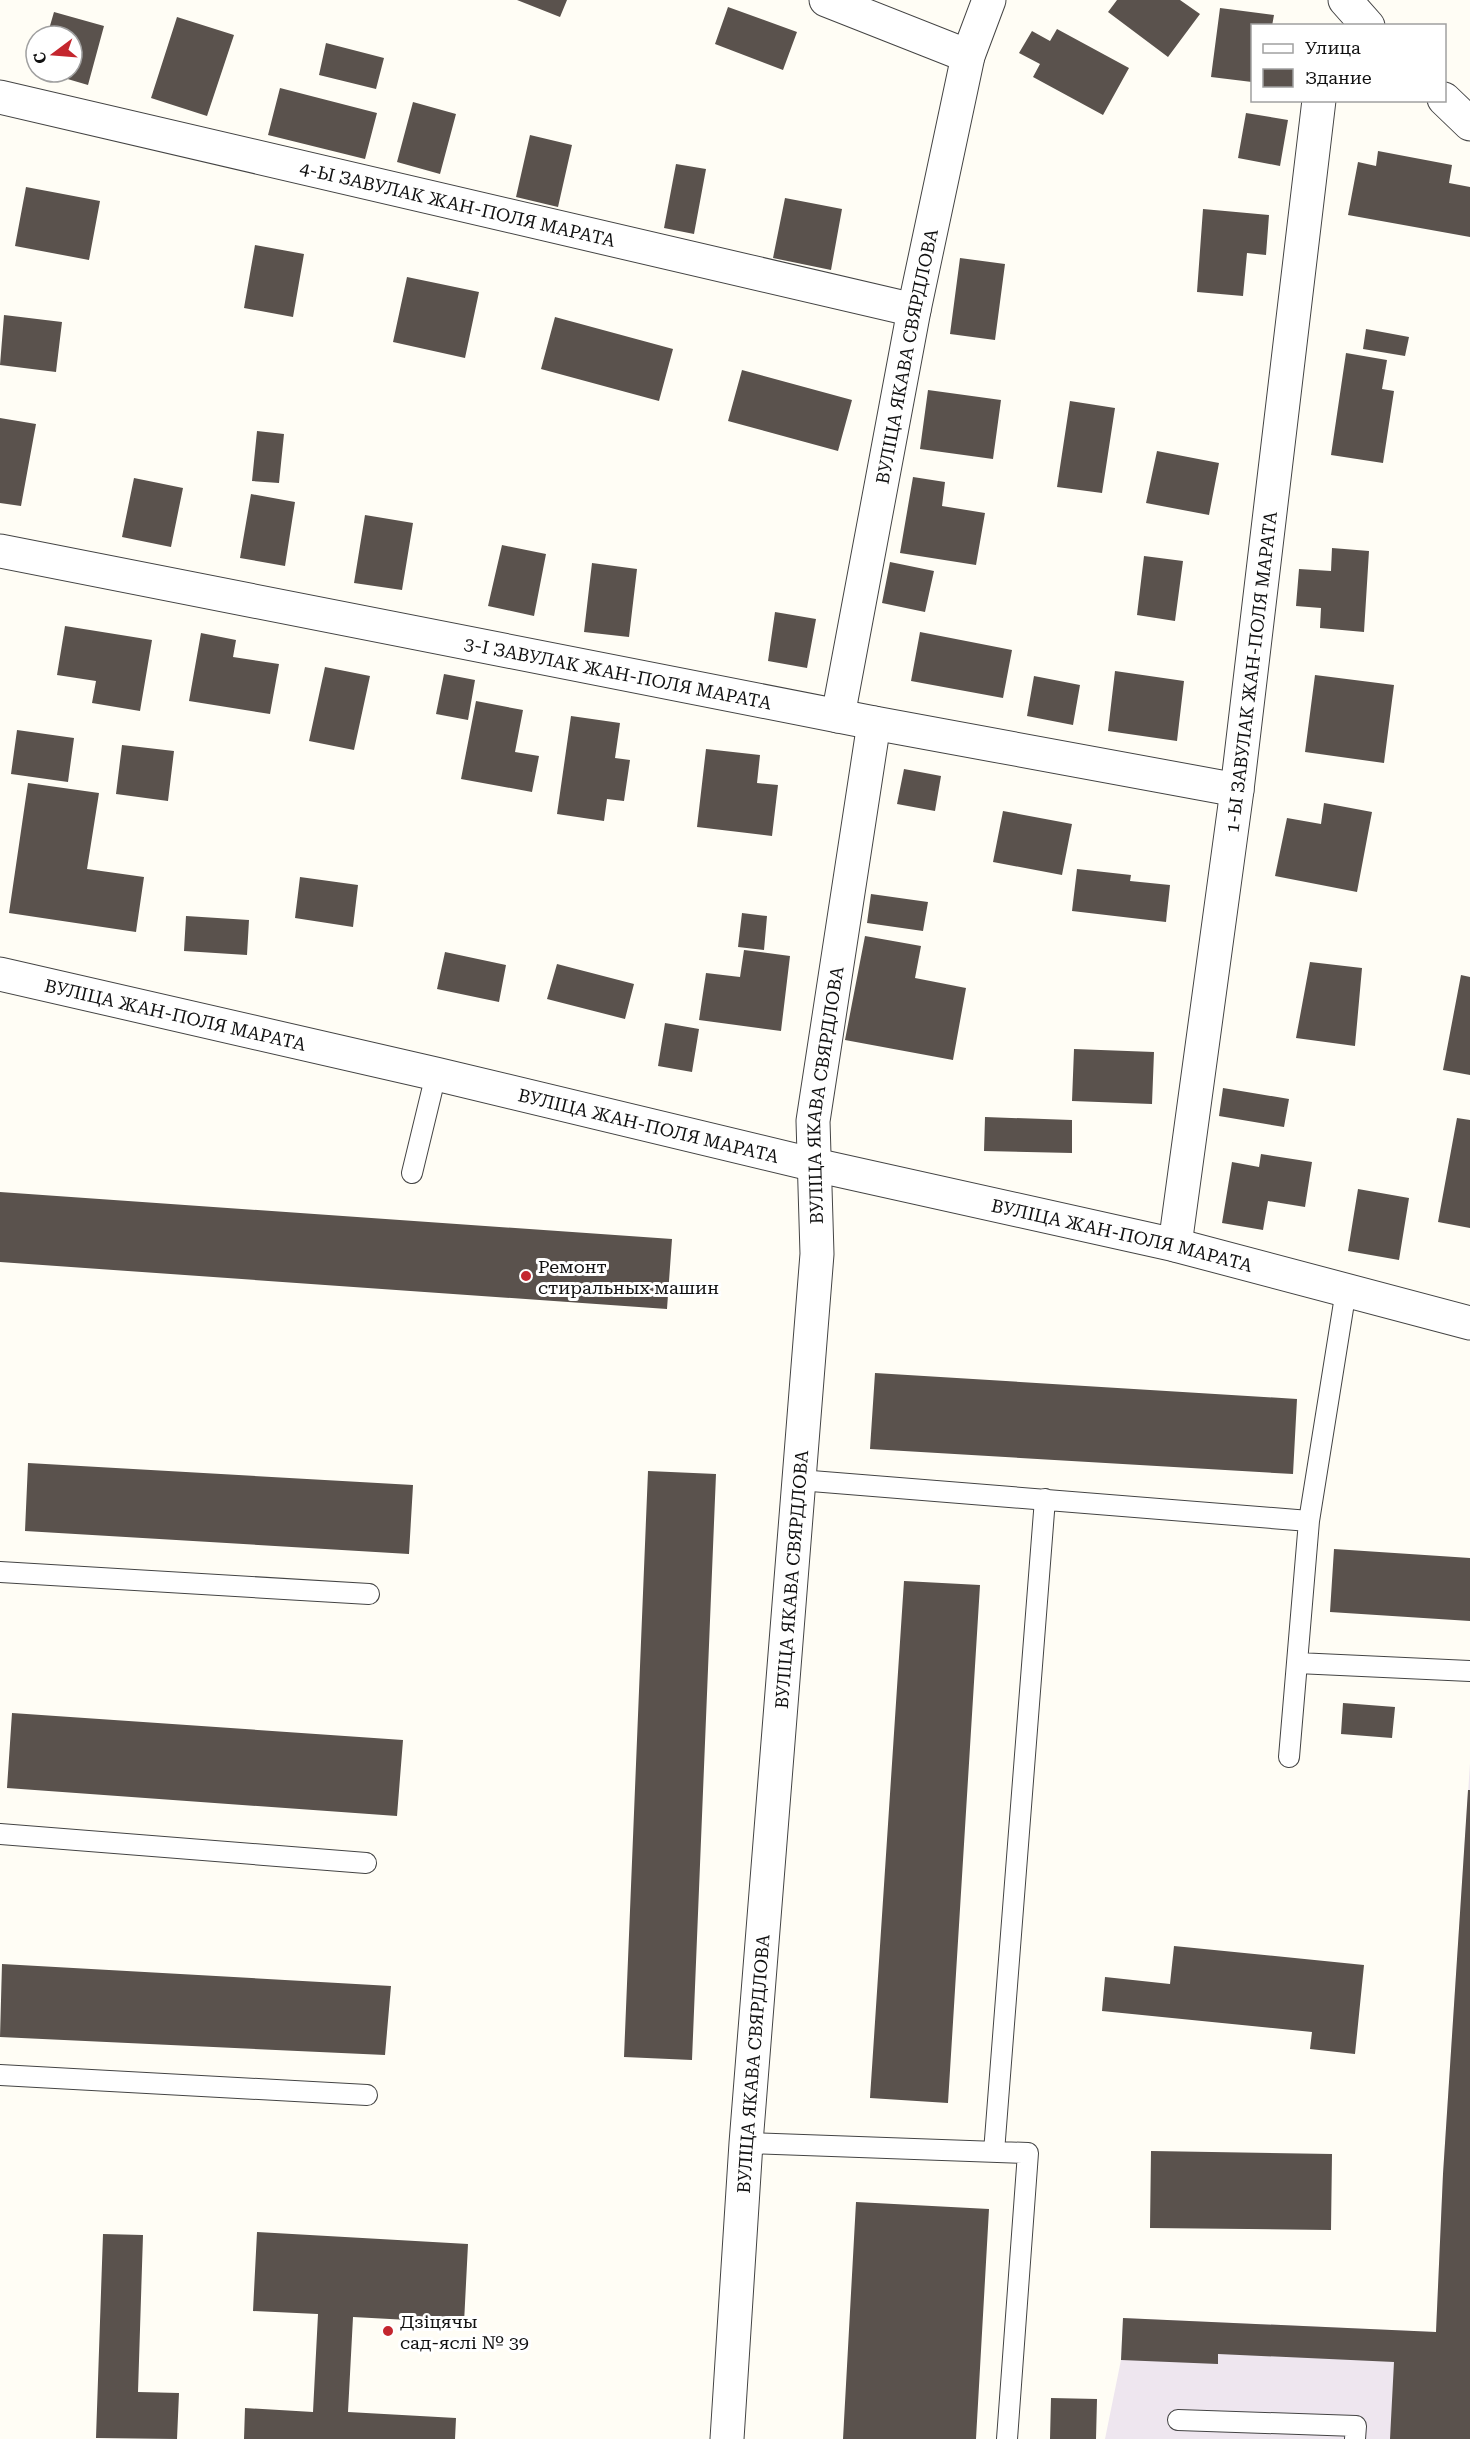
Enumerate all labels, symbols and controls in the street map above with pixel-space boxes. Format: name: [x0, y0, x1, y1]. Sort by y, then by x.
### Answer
north arrow: [24, 24, 84, 84]
legend: [1251, 24, 1446, 102]
text: Улица: [1305, 37, 1361, 58]
text: С: [29, 50, 51, 66]
text: Здание: [1305, 67, 1372, 88]
street label: 4-Ы ЗАВУЛАК ЖАН-ПОЛЯ МАРАТА: [298, 157, 618, 251]
street label: ВУЛІЦА ЯКАВА СВЯРДЛОВА: [871, 226, 942, 486]
street label: 1-Ы ЗАВУЛАК ЖАН-ПОЛЯ МАРАТА: [1221, 510, 1281, 834]
street label: 3-І ЗАВУЛАК ЖАН-ПОЛЯ МАРАТА: [463, 632, 774, 713]
street label: ВУЛІЦА ЯКАВА СВЯРДЛОВА: [802, 965, 847, 1225]
street label: ВУЛІЦА ЖАН-ПОЛЯ МАРАТА: [43, 974, 309, 1054]
street label: ВУЛІЦА ЖАН-ПОЛЯ МАРАТА: [516, 1084, 782, 1167]
street label: ВУЛІЦА ЖАН-ПОЛЯ МАРАТА: [990, 1194, 1255, 1276]
place label: Ремонт стиральных машин: [538, 1256, 719, 1298]
marker: Ремонт стиральных машин: [519, 1269, 533, 1283]
street label: ВУЛІЦА ЯКАВА СВЯРДЛОВА: [770, 1449, 812, 1710]
street label: ВУЛІЦА ЯКАВА СВЯРДЛОВА: [732, 1933, 773, 2194]
place label: Дзіцячы сад-яслі № 39: [400, 2311, 529, 2353]
marker: Дзіцячы сад-яслі № 39: [381, 2324, 395, 2338]

